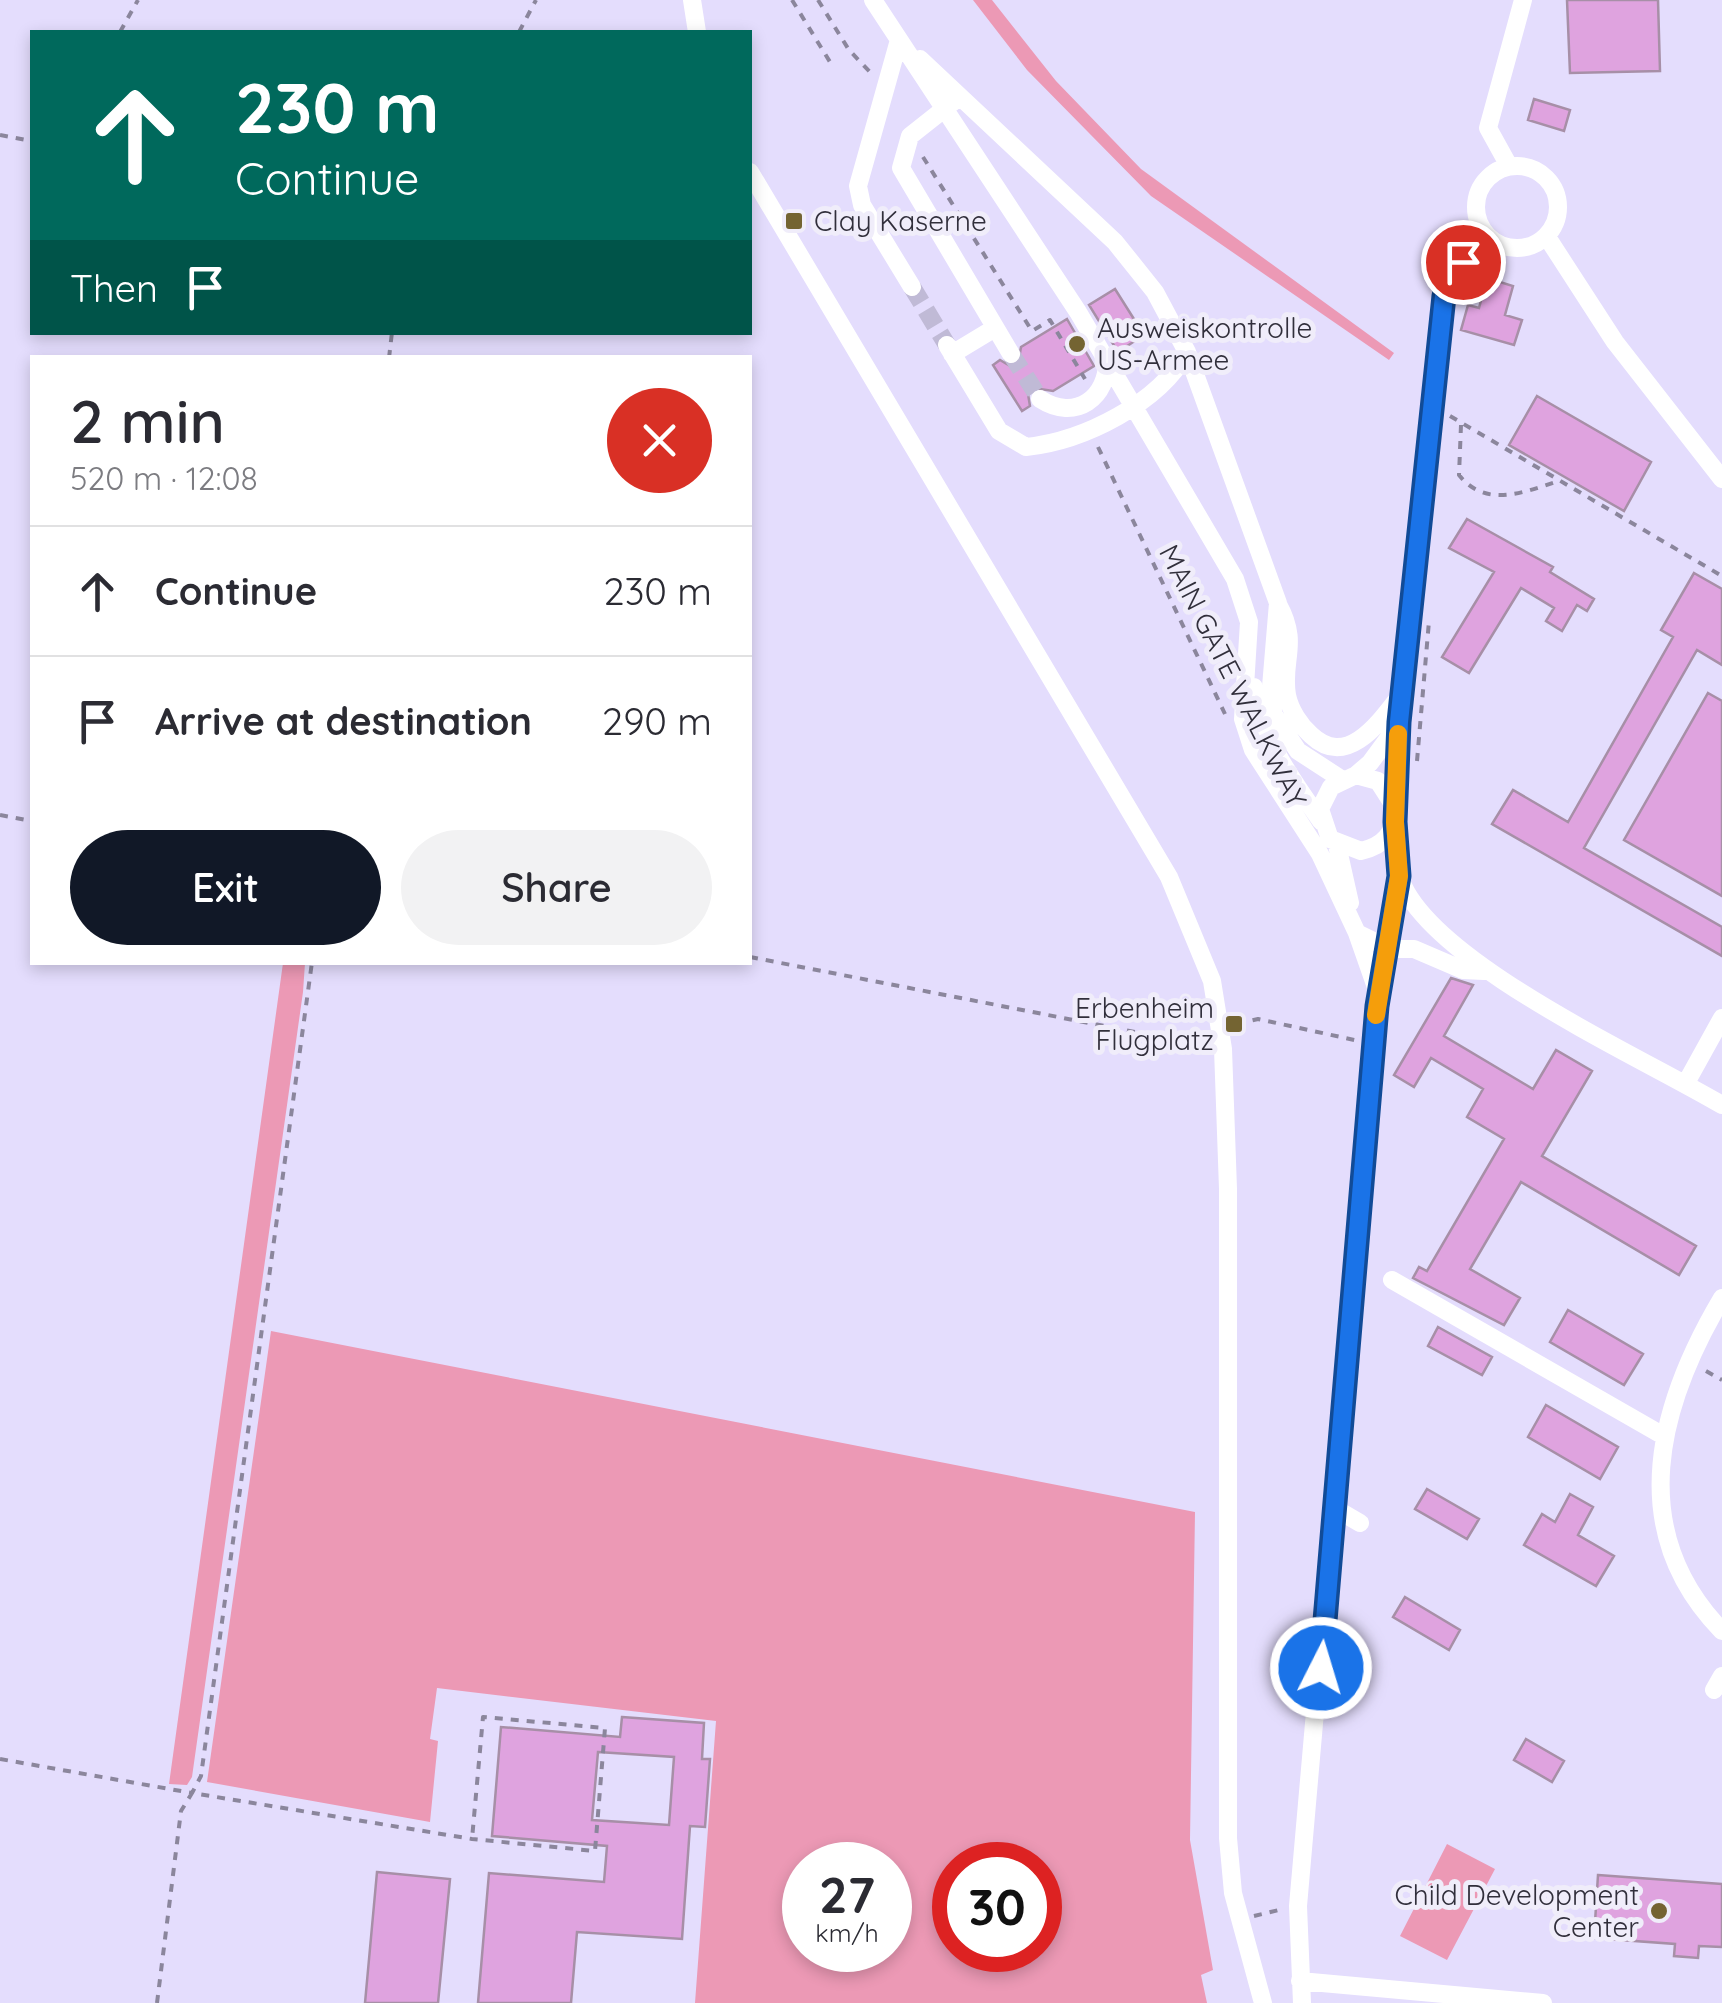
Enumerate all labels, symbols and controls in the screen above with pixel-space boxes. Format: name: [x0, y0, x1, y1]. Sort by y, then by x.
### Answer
text: 230 m: [235, 63, 440, 151]
icon: ahead: [70, 70, 200, 200]
text: Continue: [235, 150, 420, 206]
place label: Clay Kaserne: [814, 203, 987, 238]
marker: Clay Kaserne: [783, 210, 805, 232]
pin: [1421, 220, 1506, 305]
icon: arrive: [1436, 235, 1491, 290]
icon: arrive: [178, 260, 233, 315]
text: Then: [70, 264, 158, 312]
place label: Ausweiskontrolle US-Armee: [1097, 310, 1312, 377]
marker: Ausweiskontrolle US-Armee: [1066, 333, 1088, 355]
text: 2 min: [70, 383, 225, 458]
button: close: [607, 388, 712, 493]
text: 520 m · 12:08: [70, 458, 258, 498]
street label: MAIN GATE WALKWAY: [1152, 539, 1315, 813]
icon: ahead: [70, 564, 125, 619]
text: Continue: [155, 567, 317, 615]
text: 230 m: [603, 567, 712, 615]
icon: arrive: [70, 694, 125, 749]
text: Arrive at destination: [155, 697, 532, 745]
text: 290 m: [602, 697, 712, 745]
button: Exit: [70, 830, 381, 945]
button: Share: [401, 830, 712, 945]
place label: Erbenheim Flugplatz: [1075, 990, 1214, 1057]
marker: Erbenheim Flugplatz: [1223, 1013, 1245, 1035]
position arrow: [1269, 1616, 1373, 1720]
speed limit sign: 30: [932, 1842, 1062, 1972]
text: 27: [819, 1863, 875, 1926]
place label: Child Development Center: [1394, 1877, 1639, 1944]
marker: Child Development Center: [1648, 1900, 1670, 1922]
text: km/h: [815, 1917, 879, 1948]

